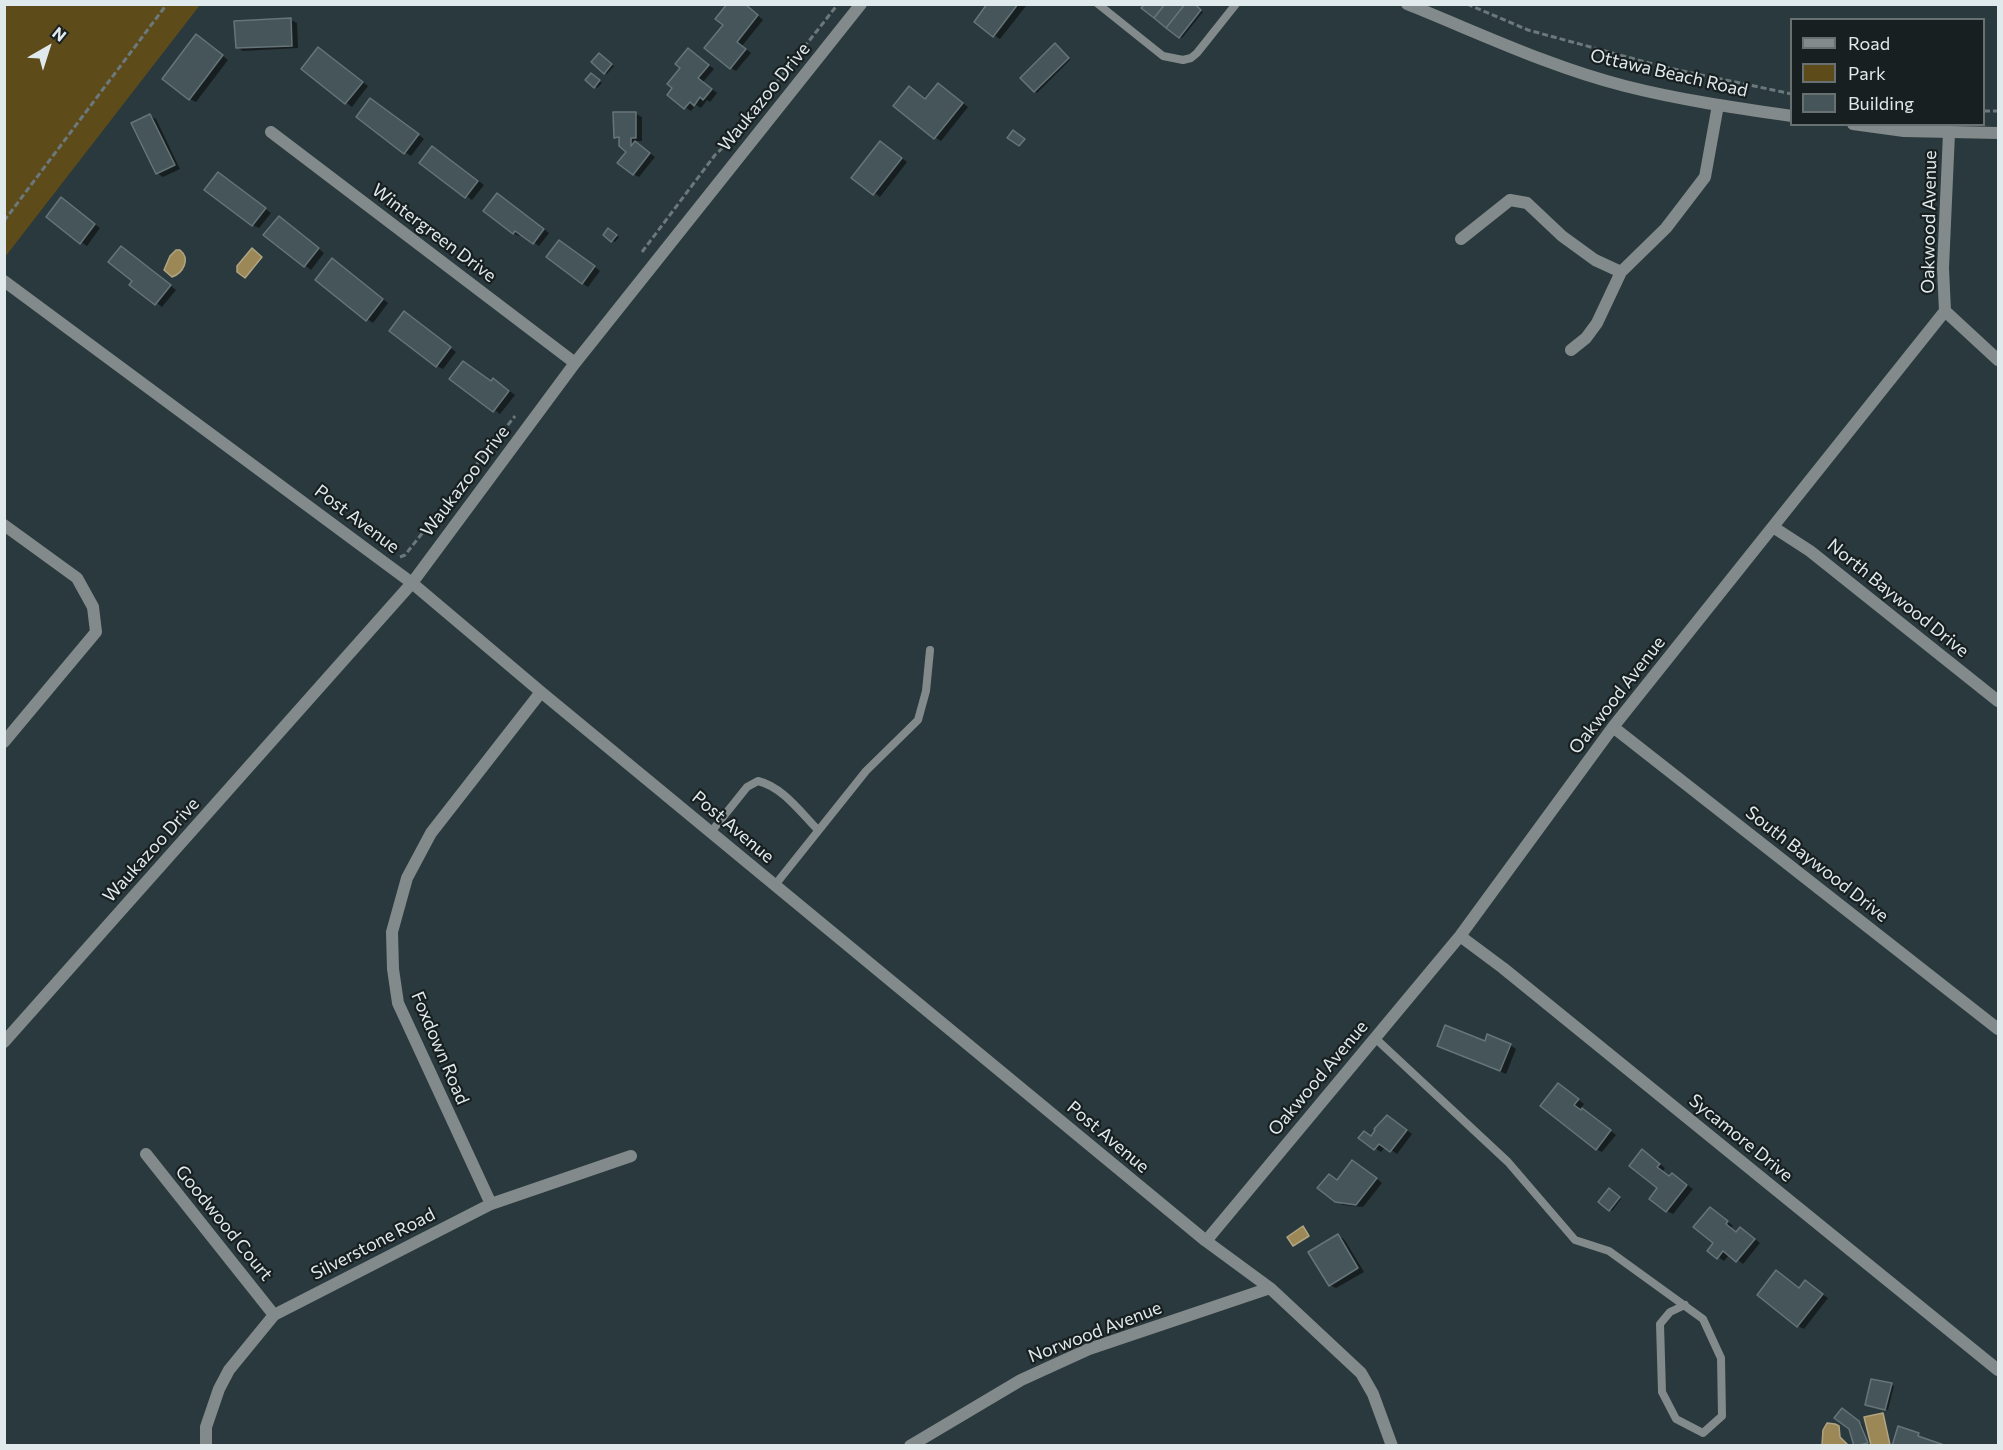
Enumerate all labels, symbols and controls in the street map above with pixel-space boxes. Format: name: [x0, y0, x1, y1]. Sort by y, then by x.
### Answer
north arrow: [18, 18, 78, 78]
legend: [1790, 18, 1985, 126]
text: N: [49, 22, 70, 45]
text: Road: [1848, 32, 1890, 54]
street label: Waukazoo Drive: [714, 38, 814, 156]
street label: Ottawa Beach Road: [1588, 44, 1750, 102]
text: Park: [1848, 62, 1886, 84]
text: Building: [1848, 92, 1914, 114]
street label: Oakwood Avenue: [1917, 150, 1941, 294]
street label: Wintergreen Drive: [368, 179, 500, 287]
street label: Waukazoo Drive: [416, 421, 514, 541]
street label: Post Avenue: [310, 480, 404, 558]
street label: North Baywood Drive: [1823, 534, 1973, 662]
street label: Oakwood Avenue: [1564, 632, 1670, 758]
street label: Post Avenue: [688, 786, 778, 868]
street label: Waukazoo Drive: [98, 793, 204, 907]
street label: South Baywood Drive: [1741, 801, 1893, 927]
street label: Foxdown Road: [407, 988, 473, 1108]
street label: Oakwood Avenue: [1264, 1016, 1372, 1140]
street label: Sycamore Drive: [1685, 1090, 1797, 1186]
street label: Post Avenue: [1063, 1096, 1153, 1178]
street label: Goodwood Court: [171, 1161, 277, 1285]
street label: Silverstone Road: [307, 1203, 439, 1285]
street label: Norwood Avenue: [1025, 1297, 1165, 1367]

